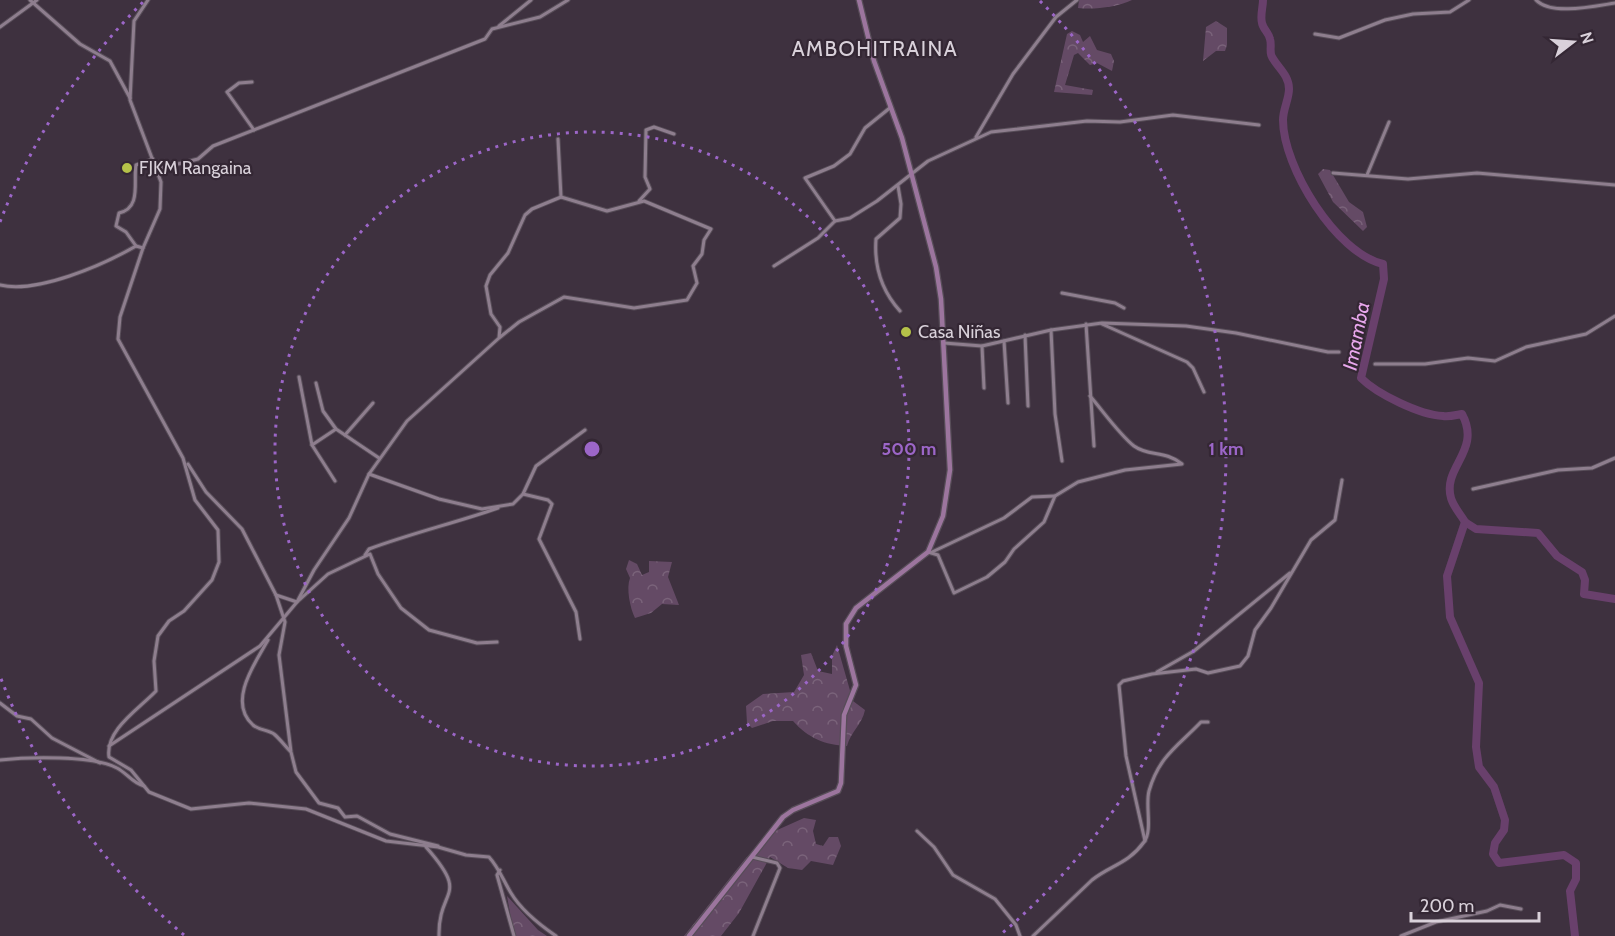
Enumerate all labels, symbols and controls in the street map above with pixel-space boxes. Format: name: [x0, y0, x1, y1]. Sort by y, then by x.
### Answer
north arrow: [1543, 12, 1603, 72]
text: N: [1576, 30, 1598, 46]
district label: AMBOHITRAINA: [792, 36, 958, 61]
place label: FJKM Rangaina: [139, 157, 252, 179]
marker: FJKM Rangaina: [120, 161, 134, 175]
water label: Imamba: [1338, 300, 1374, 372]
place label: Casa Niñas: [918, 321, 1000, 343]
marker: Casa Niñas: [899, 325, 913, 339]
text: 500 m: [882, 438, 936, 460]
text: 1 km: [1208, 438, 1244, 460]
centre of rings: [582, 439, 602, 459]
scale bar: [1411, 885, 1538, 923]
text: 200 m: [1420, 895, 1474, 917]

